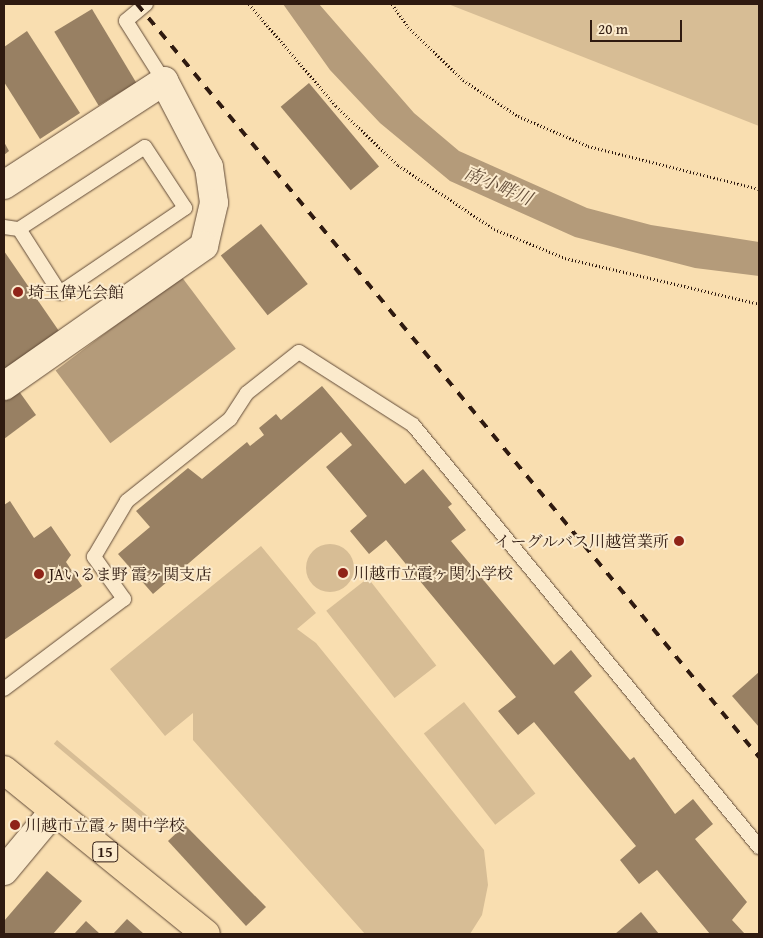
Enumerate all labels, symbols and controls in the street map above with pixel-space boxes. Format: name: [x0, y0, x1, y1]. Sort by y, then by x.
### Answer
scale bar: [593, 10, 686, 42]
text: 20 m: [598, 18, 628, 39]
water label: 南小畔川: [461, 162, 535, 210]
place label: 埼玉偉光会館: [28, 282, 124, 302]
marker: 埼玉偉光会館: [12, 286, 24, 298]
place label: イーグルバス川越営業所: [493, 531, 669, 551]
marker: イーグルバス川越営業所: [673, 535, 685, 547]
place label: 川越市立霞ヶ関小学校: [353, 563, 513, 583]
place label: JAいるま野 霞ヶ関支店: [49, 564, 211, 584]
marker: 川越市立霞ヶ関小学校: [337, 567, 349, 579]
marker: JAいるま野 霞ヶ関支店: [33, 568, 45, 580]
place label: 川越市立霞ヶ関中学校: [25, 815, 185, 835]
marker: 川越市立霞ヶ関中学校: [9, 819, 21, 831]
road number: 15: [91, 840, 119, 864]

